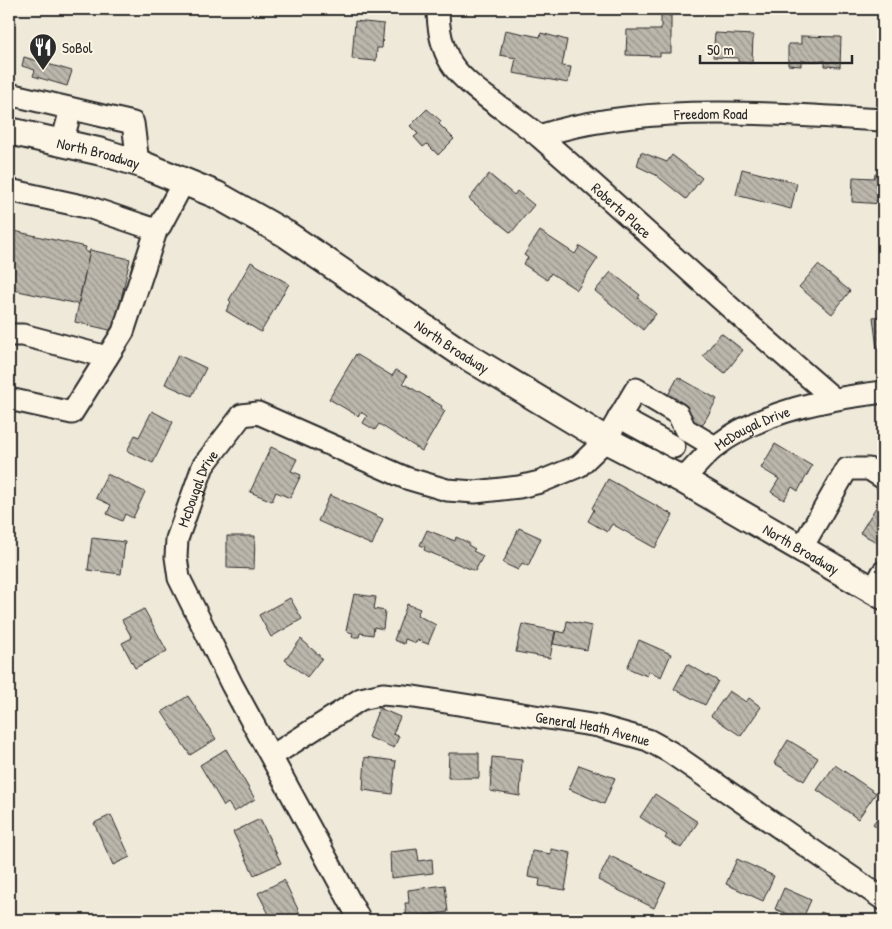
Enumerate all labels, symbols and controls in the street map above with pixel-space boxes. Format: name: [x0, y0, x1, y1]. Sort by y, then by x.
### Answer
restaurant icon: SoBol: [28, 32, 58, 71]
scale bar: [700, 32, 852, 64]
place label: SoBol: [62, 37, 93, 58]
text: 50 m: [707, 39, 734, 60]
street label: Freedom Road: [673, 102, 748, 124]
street label: North Broadway: [55, 132, 143, 174]
street label: Roberta Place: [587, 177, 656, 243]
street label: North Broadway: [411, 314, 494, 378]
street label: McDougal Drive: [709, 400, 792, 455]
street label: McDougal Drive: [172, 445, 223, 530]
street label: North Broadway: [759, 518, 844, 579]
street label: General Heath Avenue: [534, 706, 653, 751]

